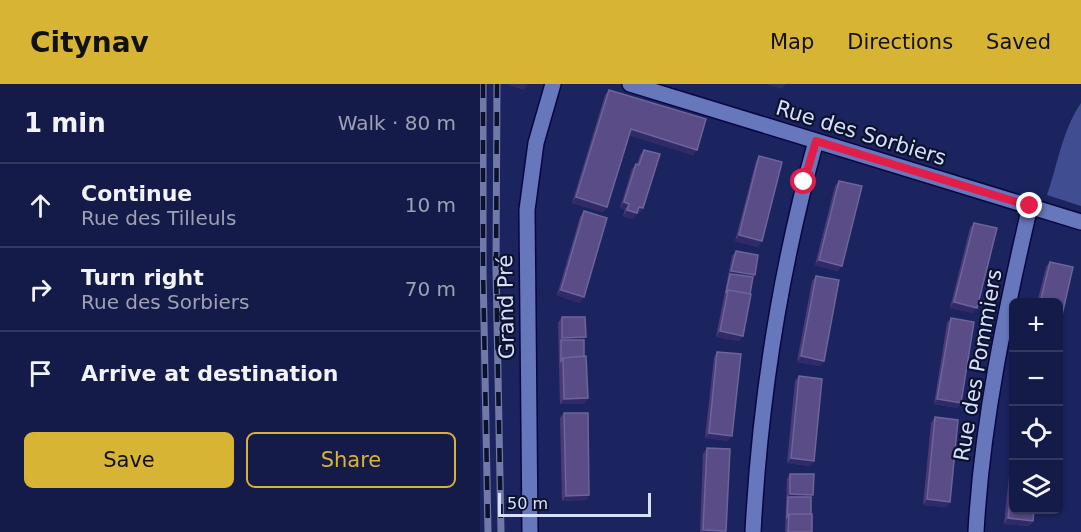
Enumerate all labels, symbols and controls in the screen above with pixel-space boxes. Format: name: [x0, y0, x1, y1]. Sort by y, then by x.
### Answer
text: Citynav: [30, 26, 149, 59]
text: Map: [770, 30, 814, 54]
text: Directions: [847, 30, 953, 54]
text: Saved: [986, 30, 1051, 54]
street label: Rue des Sorbiers: [773, 96, 949, 170]
text: 1 min: [24, 108, 106, 138]
text: Walk · 80 m: [338, 111, 456, 135]
route start: [790, 168, 816, 194]
text: Continue: [81, 181, 192, 206]
icon: ahead: [24, 189, 57, 222]
route end: [1016, 192, 1042, 218]
text: 10 m: [405, 193, 456, 217]
text: Rue des Tilleuls: [81, 206, 236, 230]
street label: Grand Pré: [493, 255, 519, 359]
text: Turn right: [81, 265, 204, 290]
street label: Rue des Pommiers: [949, 267, 1007, 463]
icon: right: [24, 273, 57, 306]
text: 70 m: [405, 277, 456, 301]
text: Rue des Sorbiers: [81, 290, 249, 314]
map controls: [1009, 298, 1063, 514]
button: +: [1009, 298, 1063, 352]
button: −: [1009, 352, 1063, 406]
icon: arrive: [24, 357, 57, 390]
text: Arrive at destination: [81, 361, 338, 386]
button: locate: [1009, 406, 1063, 460]
button: Save: [24, 432, 234, 488]
button: Share: [246, 432, 456, 488]
button: layers: [1009, 460, 1063, 514]
scale bar: [498, 490, 651, 518]
text: 50 m: [507, 494, 548, 513]

